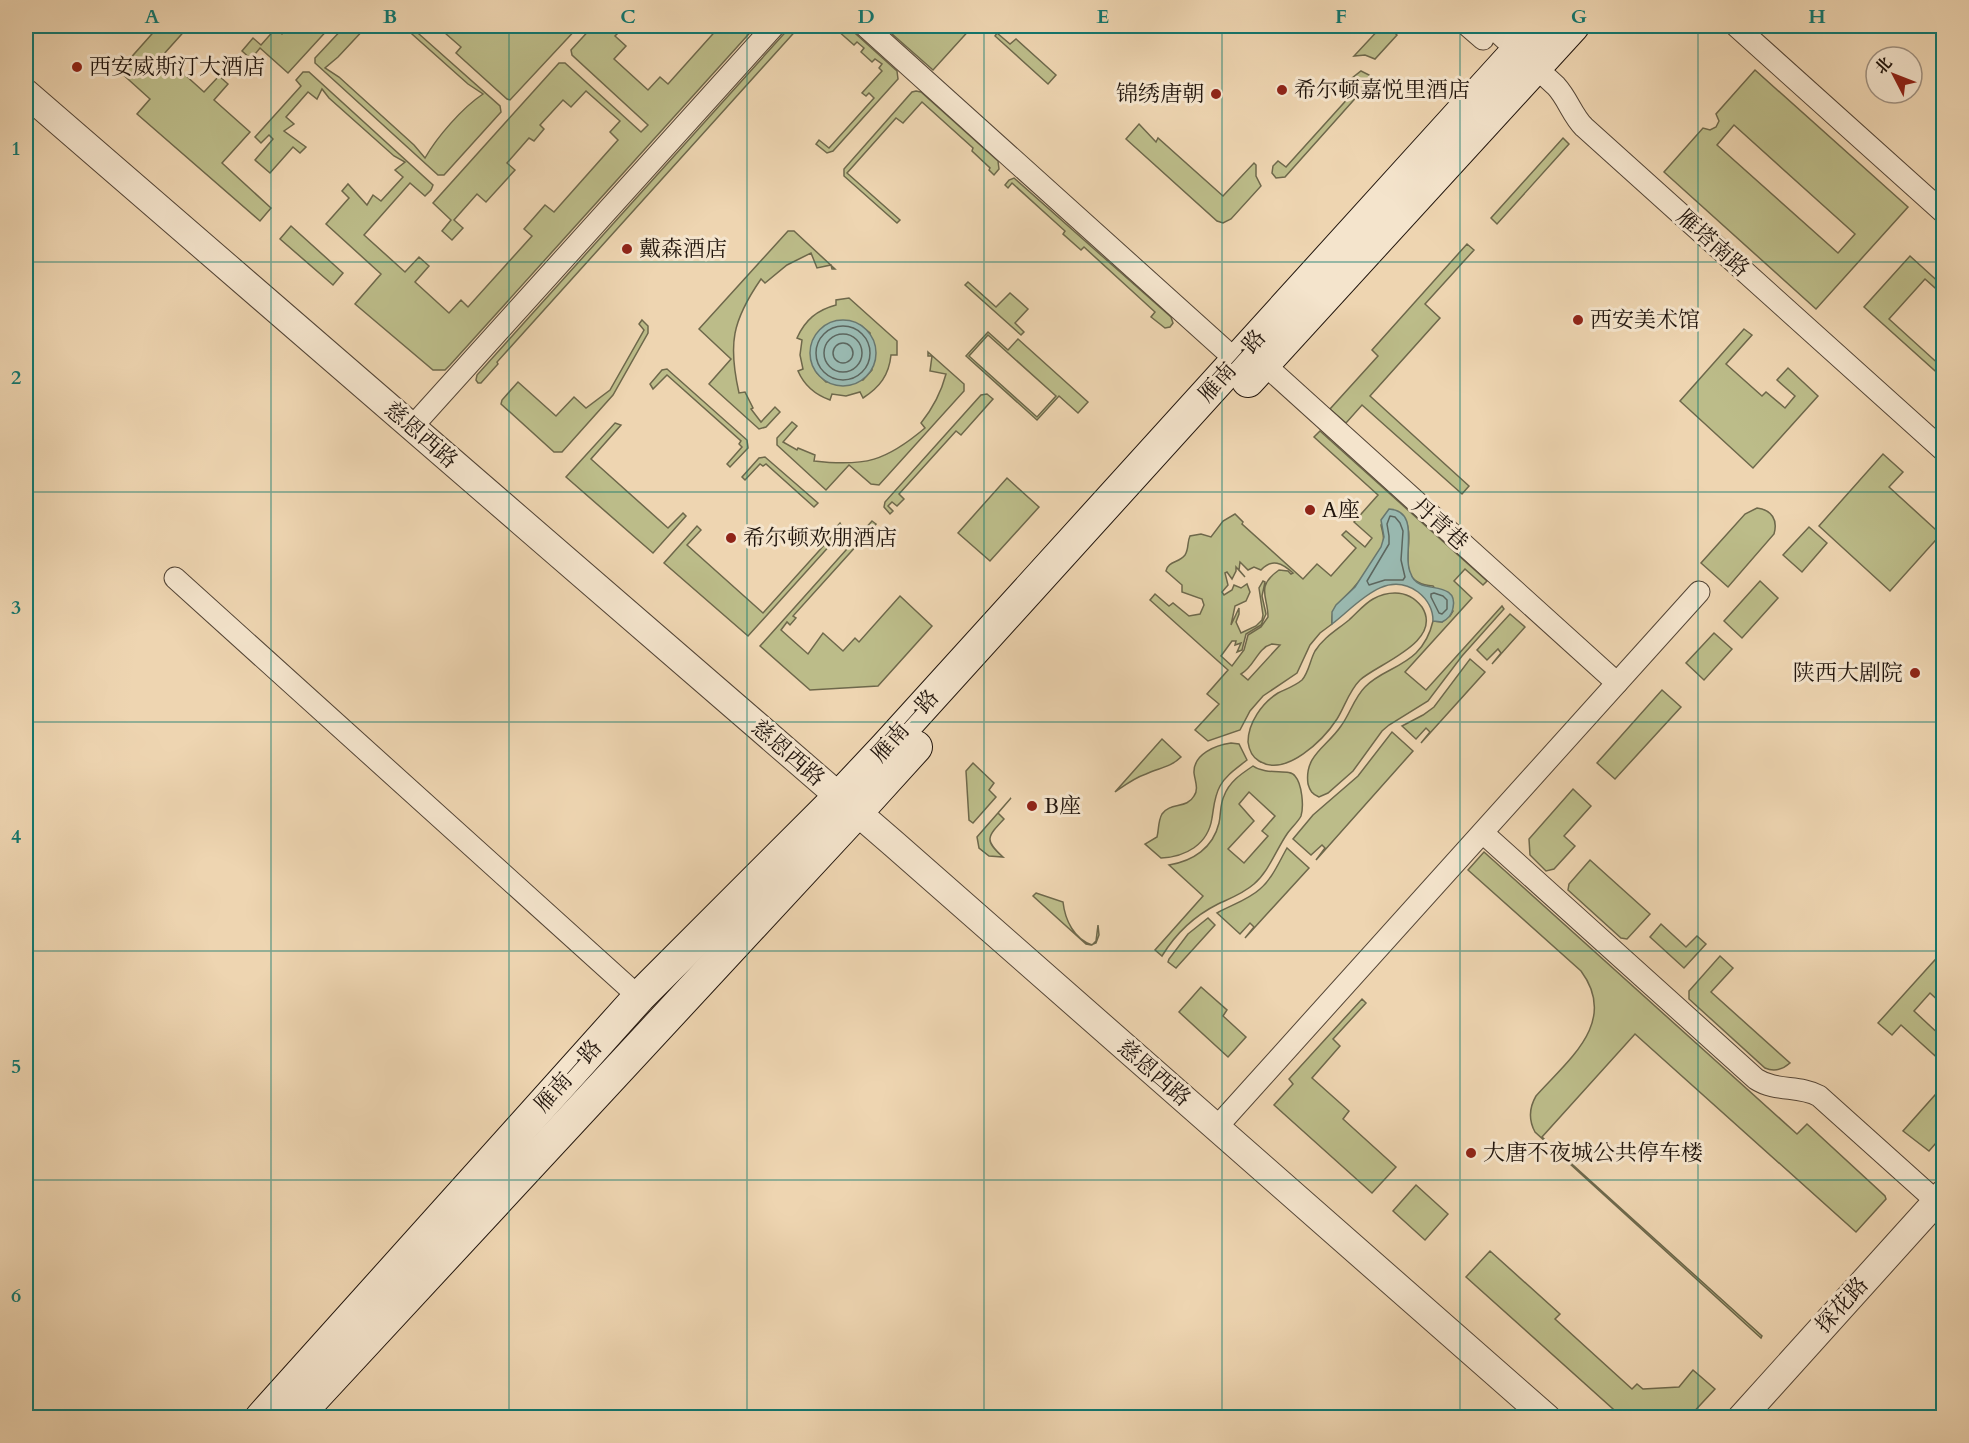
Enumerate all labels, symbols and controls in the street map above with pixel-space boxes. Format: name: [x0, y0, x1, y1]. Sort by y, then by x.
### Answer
text: A: [144, 3, 160, 30]
text: B: [383, 3, 397, 30]
text: C: [620, 3, 636, 30]
text: D: [857, 3, 875, 30]
text: E: [1097, 3, 1109, 30]
text: F: [1335, 3, 1347, 30]
text: G: [1571, 3, 1587, 30]
text: H: [1808, 3, 1826, 30]
north arrow: [1864, 45, 1924, 105]
place label: 西安威斯汀大酒店: [89, 52, 265, 82]
text: 北: [1870, 52, 1897, 79]
marker: 西安威斯汀大酒店: [70, 60, 84, 74]
place label: 希尔顿嘉悦里酒店: [1294, 75, 1470, 105]
place label: 锦绣唐朝: [1116, 79, 1204, 109]
marker: 希尔顿嘉悦里酒店: [1275, 83, 1289, 97]
marker: 锦绣唐朝: [1209, 87, 1223, 101]
text: 1: [11, 135, 21, 162]
street label: 雁塔南路: [1670, 202, 1756, 284]
place label: 戴森酒店: [639, 234, 727, 264]
marker: 戴森酒店: [620, 242, 634, 256]
place label: 西安美术馆: [1590, 305, 1700, 335]
marker: 西安美术馆: [1571, 313, 1585, 327]
street label: 雁南一路: [1191, 323, 1273, 409]
text: 2: [11, 364, 21, 391]
street label: 慈恩西路: [378, 395, 464, 475]
street label: 丹青巷: [1405, 491, 1475, 557]
place label: A座: [1322, 495, 1360, 525]
marker: A座: [1303, 503, 1317, 517]
place label: 希尔顿欢朋酒店: [743, 523, 897, 553]
marker: 希尔顿欢朋酒店: [724, 531, 738, 545]
text: 3: [11, 594, 21, 621]
place label: 陕西大剧院: [1793, 658, 1903, 688]
marker: 陕西大剧院: [1908, 666, 1922, 680]
street label: 雁南一路: [864, 683, 946, 769]
street label: 慈恩西路: [745, 713, 831, 793]
place label: B座: [1044, 791, 1081, 821]
marker: B座: [1025, 799, 1039, 813]
text: 4: [11, 823, 21, 850]
street label: 雁南一路: [527, 1033, 609, 1119]
street label: 慈恩西路: [1111, 1033, 1197, 1113]
text: 5: [11, 1053, 21, 1080]
place label: 大唐不夜城公共停车楼: [1483, 1138, 1703, 1168]
marker: 大唐不夜城公共停车楼: [1464, 1146, 1478, 1160]
street label: 探花路: [1809, 1270, 1875, 1340]
text: 6: [11, 1282, 21, 1309]

